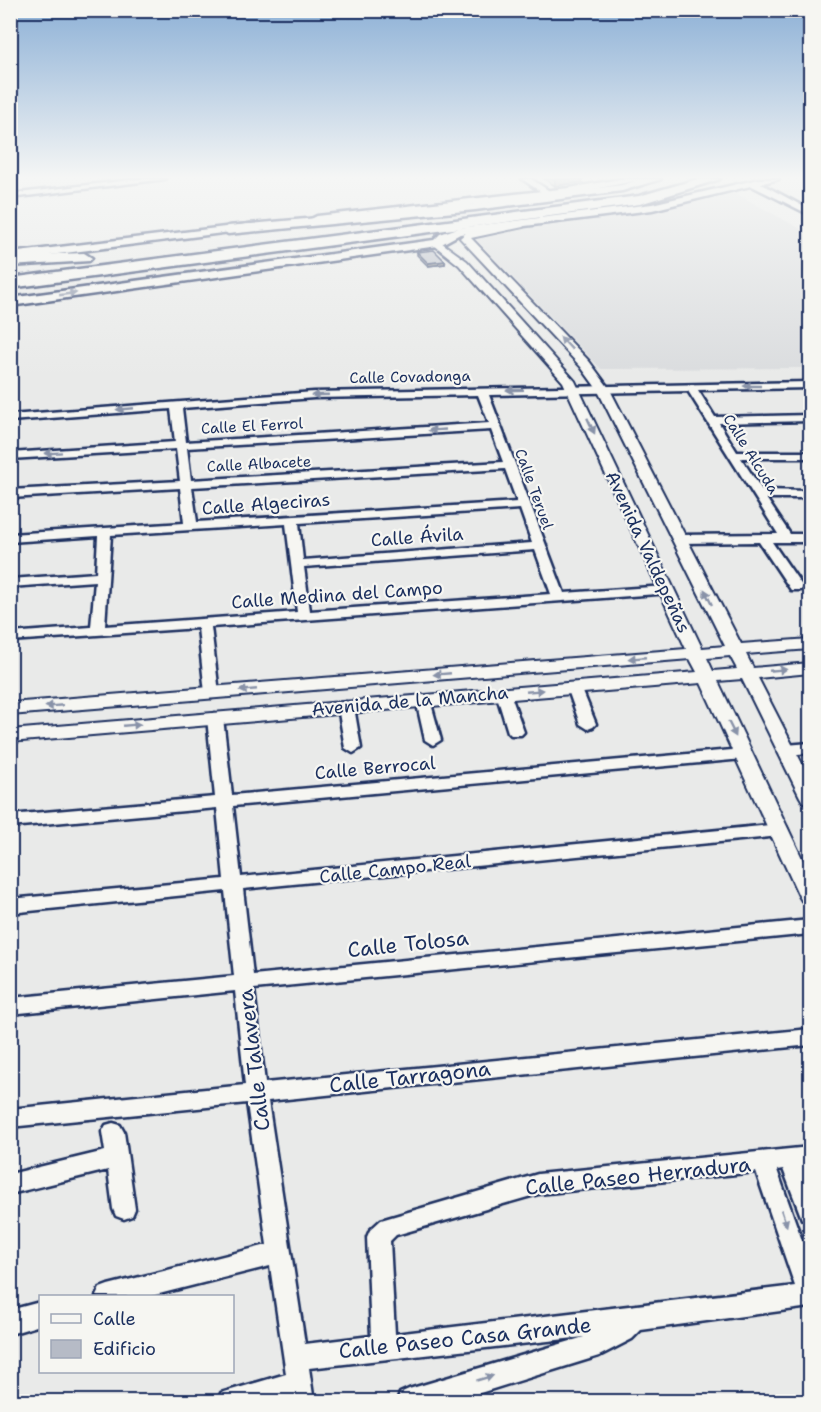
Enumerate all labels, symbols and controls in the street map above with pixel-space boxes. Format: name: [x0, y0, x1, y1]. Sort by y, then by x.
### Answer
one-way arrow: [59, 290, 78, 299]
one-way arrow: [559, 336, 573, 350]
street label: Calle Covadonga: [349, 366, 472, 388]
one-way arrow: [743, 381, 762, 391]
one-way arrow: [505, 385, 524, 395]
one-way arrow: [310, 390, 329, 400]
one-way arrow: [116, 404, 135, 414]
street label: Calle Alcuda: [719, 410, 784, 498]
street label: Calle El Ferrol: [201, 413, 304, 439]
one-way arrow: [586, 418, 595, 435]
one-way arrow: [427, 425, 446, 434]
street label: Calle Teruel: [510, 446, 558, 533]
one-way arrow: [44, 448, 63, 458]
street label: Calle Albacete: [206, 451, 312, 477]
street label: Avenida Valdepeñas: [600, 467, 696, 637]
street label: Calle Algeciras: [201, 488, 331, 520]
street label: Calle Ávila: [370, 522, 464, 552]
street label: Calle Medina del Campo: [230, 576, 444, 614]
one-way arrow: [703, 589, 713, 606]
one-way arrow: [627, 653, 646, 663]
one-way arrow: [769, 665, 788, 675]
one-way arrow: [433, 669, 452, 679]
street label: Avenida de la Mancha: [311, 680, 509, 722]
one-way arrow: [239, 685, 258, 695]
one-way arrow: [526, 686, 545, 695]
one-way arrow: [44, 701, 63, 711]
one-way arrow: [122, 720, 141, 730]
one-way arrow: [727, 721, 736, 738]
street label: Calle Berrocal: [314, 751, 437, 785]
street label: Calle Campo Real: [318, 849, 472, 889]
street label: Calle Tolosa: [346, 924, 470, 964]
street label: Calle Talavera: [231, 987, 277, 1133]
street label: Calle Tarragona: [328, 1055, 492, 1099]
street label: Calle Paseo Herradura: [524, 1150, 752, 1202]
one-way arrow: [779, 1209, 789, 1227]
legend: [39, 1295, 234, 1373]
text: Calle: [93, 1307, 136, 1331]
street label: Calle Paseo Casa Grande: [337, 1311, 593, 1365]
text: Edificio: [93, 1337, 156, 1361]
one-way arrow: [476, 1373, 494, 1383]

